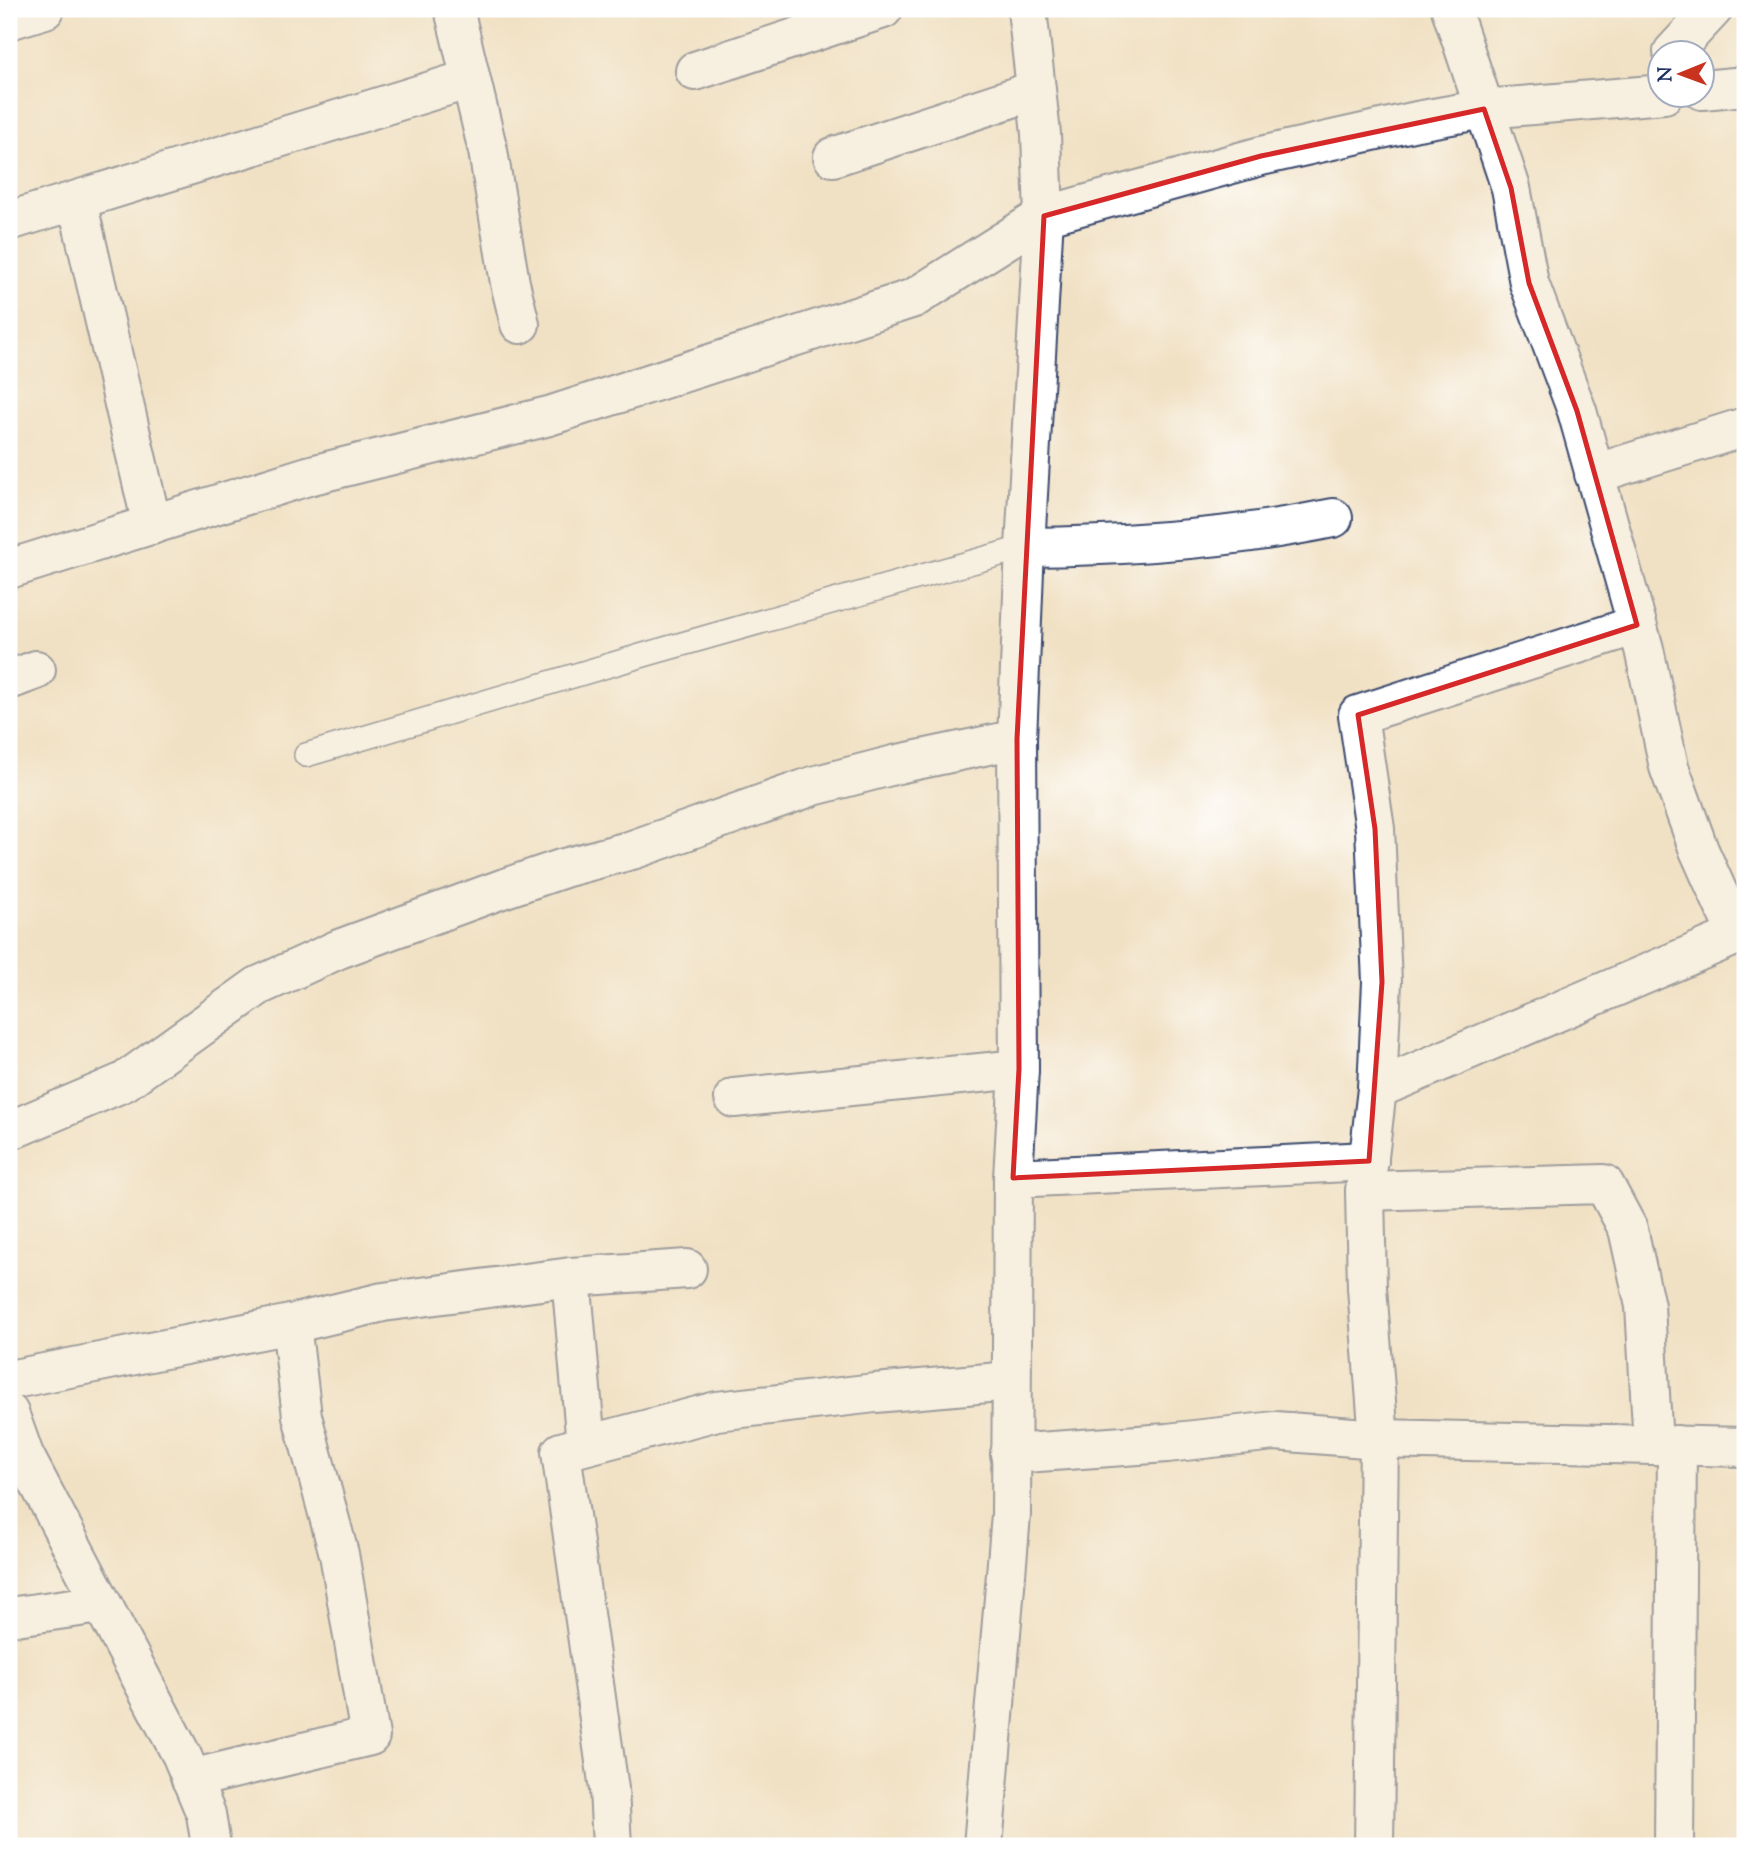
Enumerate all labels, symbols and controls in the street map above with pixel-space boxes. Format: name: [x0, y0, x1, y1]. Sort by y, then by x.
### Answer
north arrow: [1646, 38, 1716, 108]
text: N: [1653, 66, 1680, 82]

